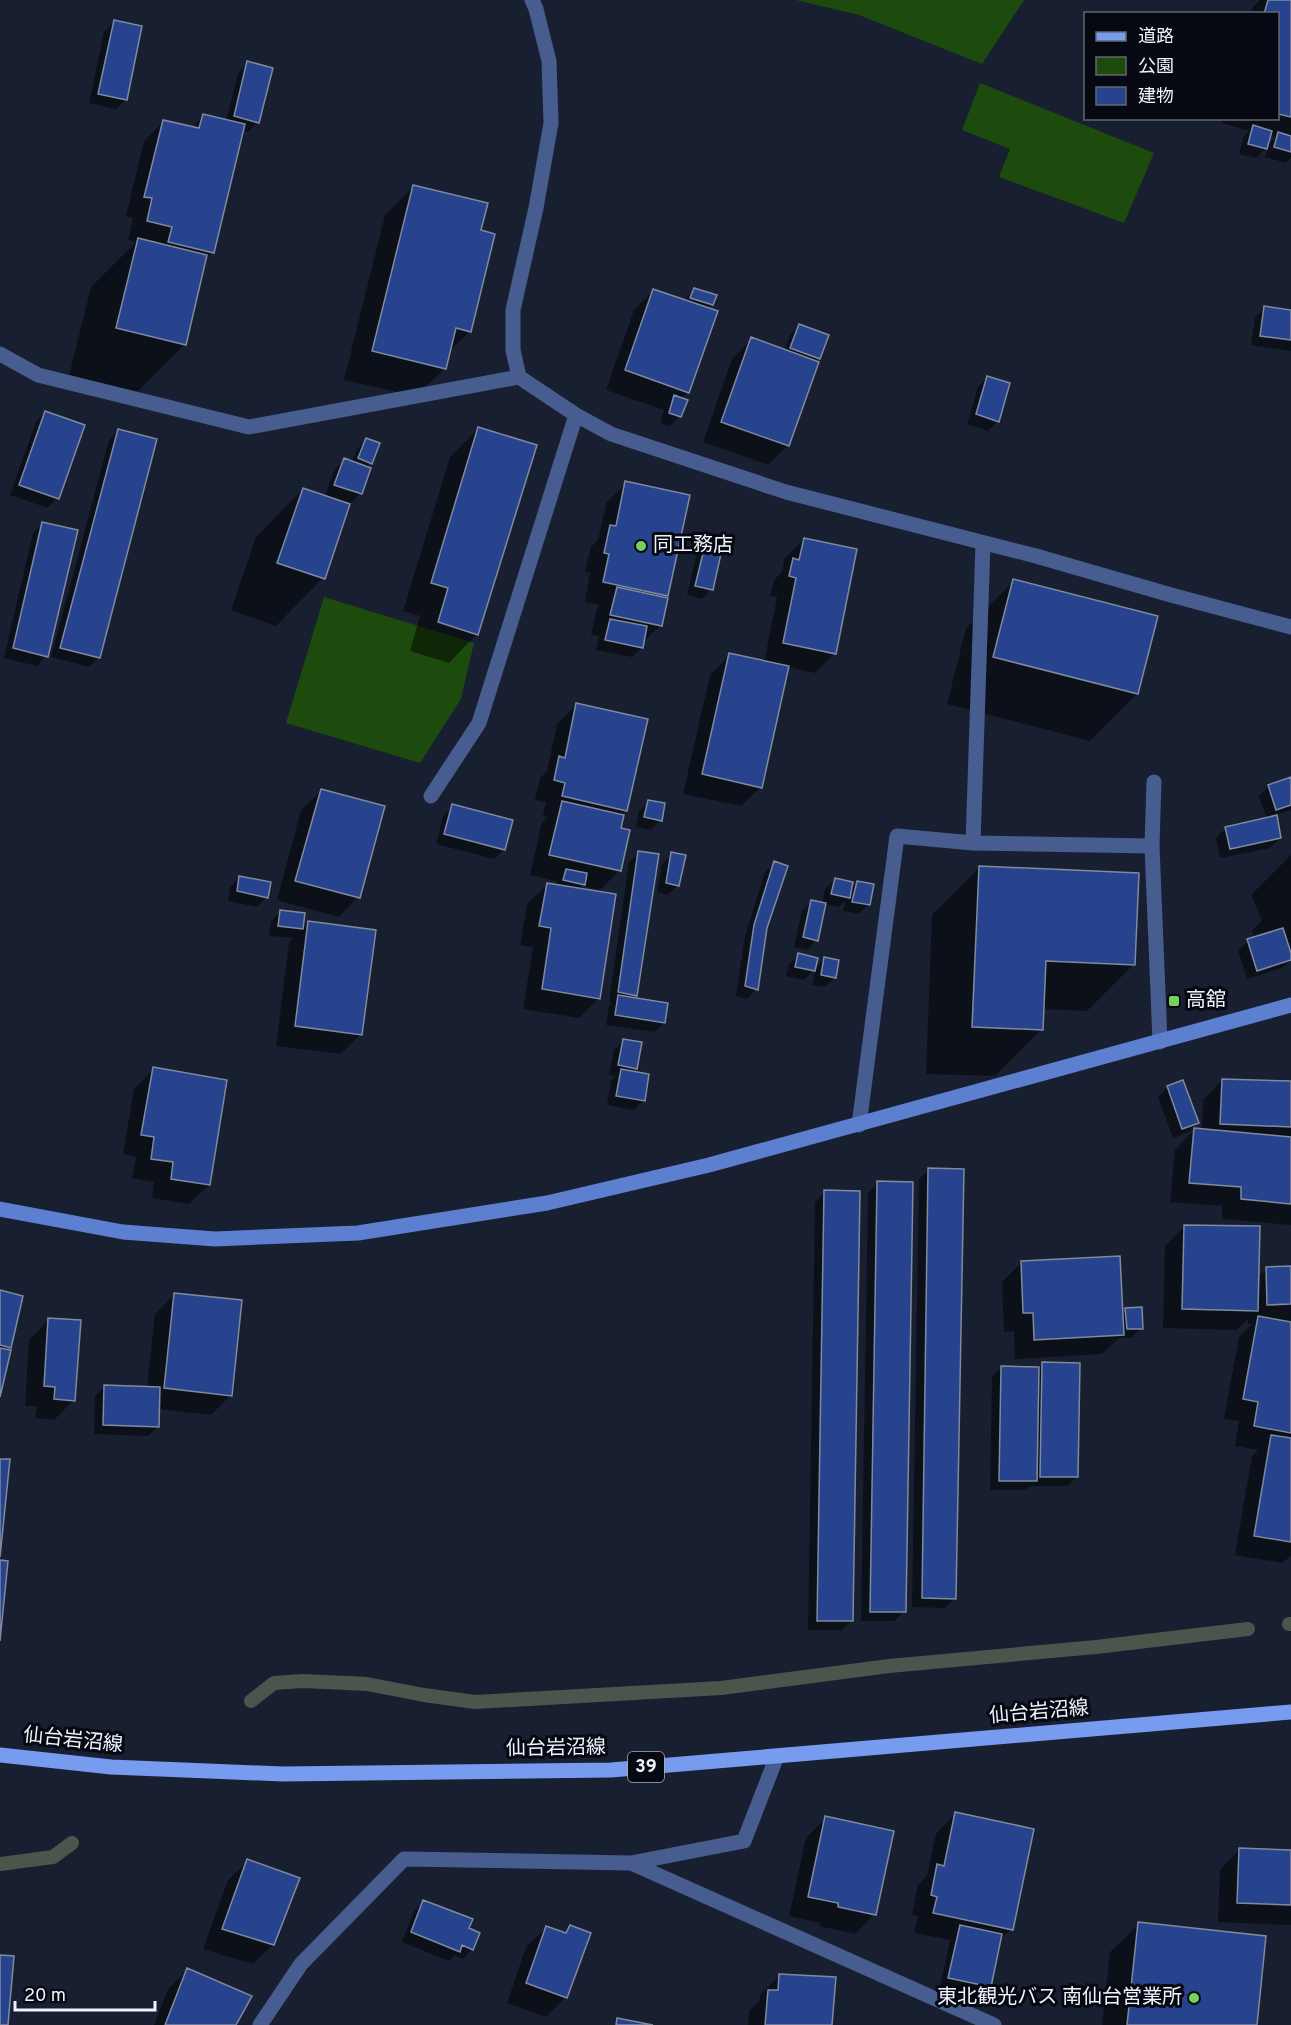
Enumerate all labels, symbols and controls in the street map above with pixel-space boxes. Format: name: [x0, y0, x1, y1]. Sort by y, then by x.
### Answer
legend: [1084, 12, 1279, 120]
text: 道路: [1138, 26, 1174, 49]
text: 公園: [1138, 56, 1174, 79]
text: 建物: [1138, 86, 1174, 109]
place label: 同工務店: [653, 533, 733, 559]
marker: 同工務店: [634, 539, 648, 553]
place label: 高舘: [1186, 988, 1226, 1014]
marker: 高舘: [1167, 994, 1181, 1008]
street label: 仙台岩沼線: [988, 1696, 1090, 1730]
street label: 仙台岩沼線: [22, 1723, 124, 1759]
street label: 仙台岩沼線: [506, 1735, 606, 1763]
road number: 39: [628, 1752, 664, 1782]
scale bar: [15, 1974, 154, 2012]
text: 20 m: [24, 1985, 66, 2008]
place label: 東北観光バス 南仙台営業所: [937, 1985, 1182, 2011]
marker: 東北観光バス 南仙台営業所: [1187, 1991, 1201, 2005]

